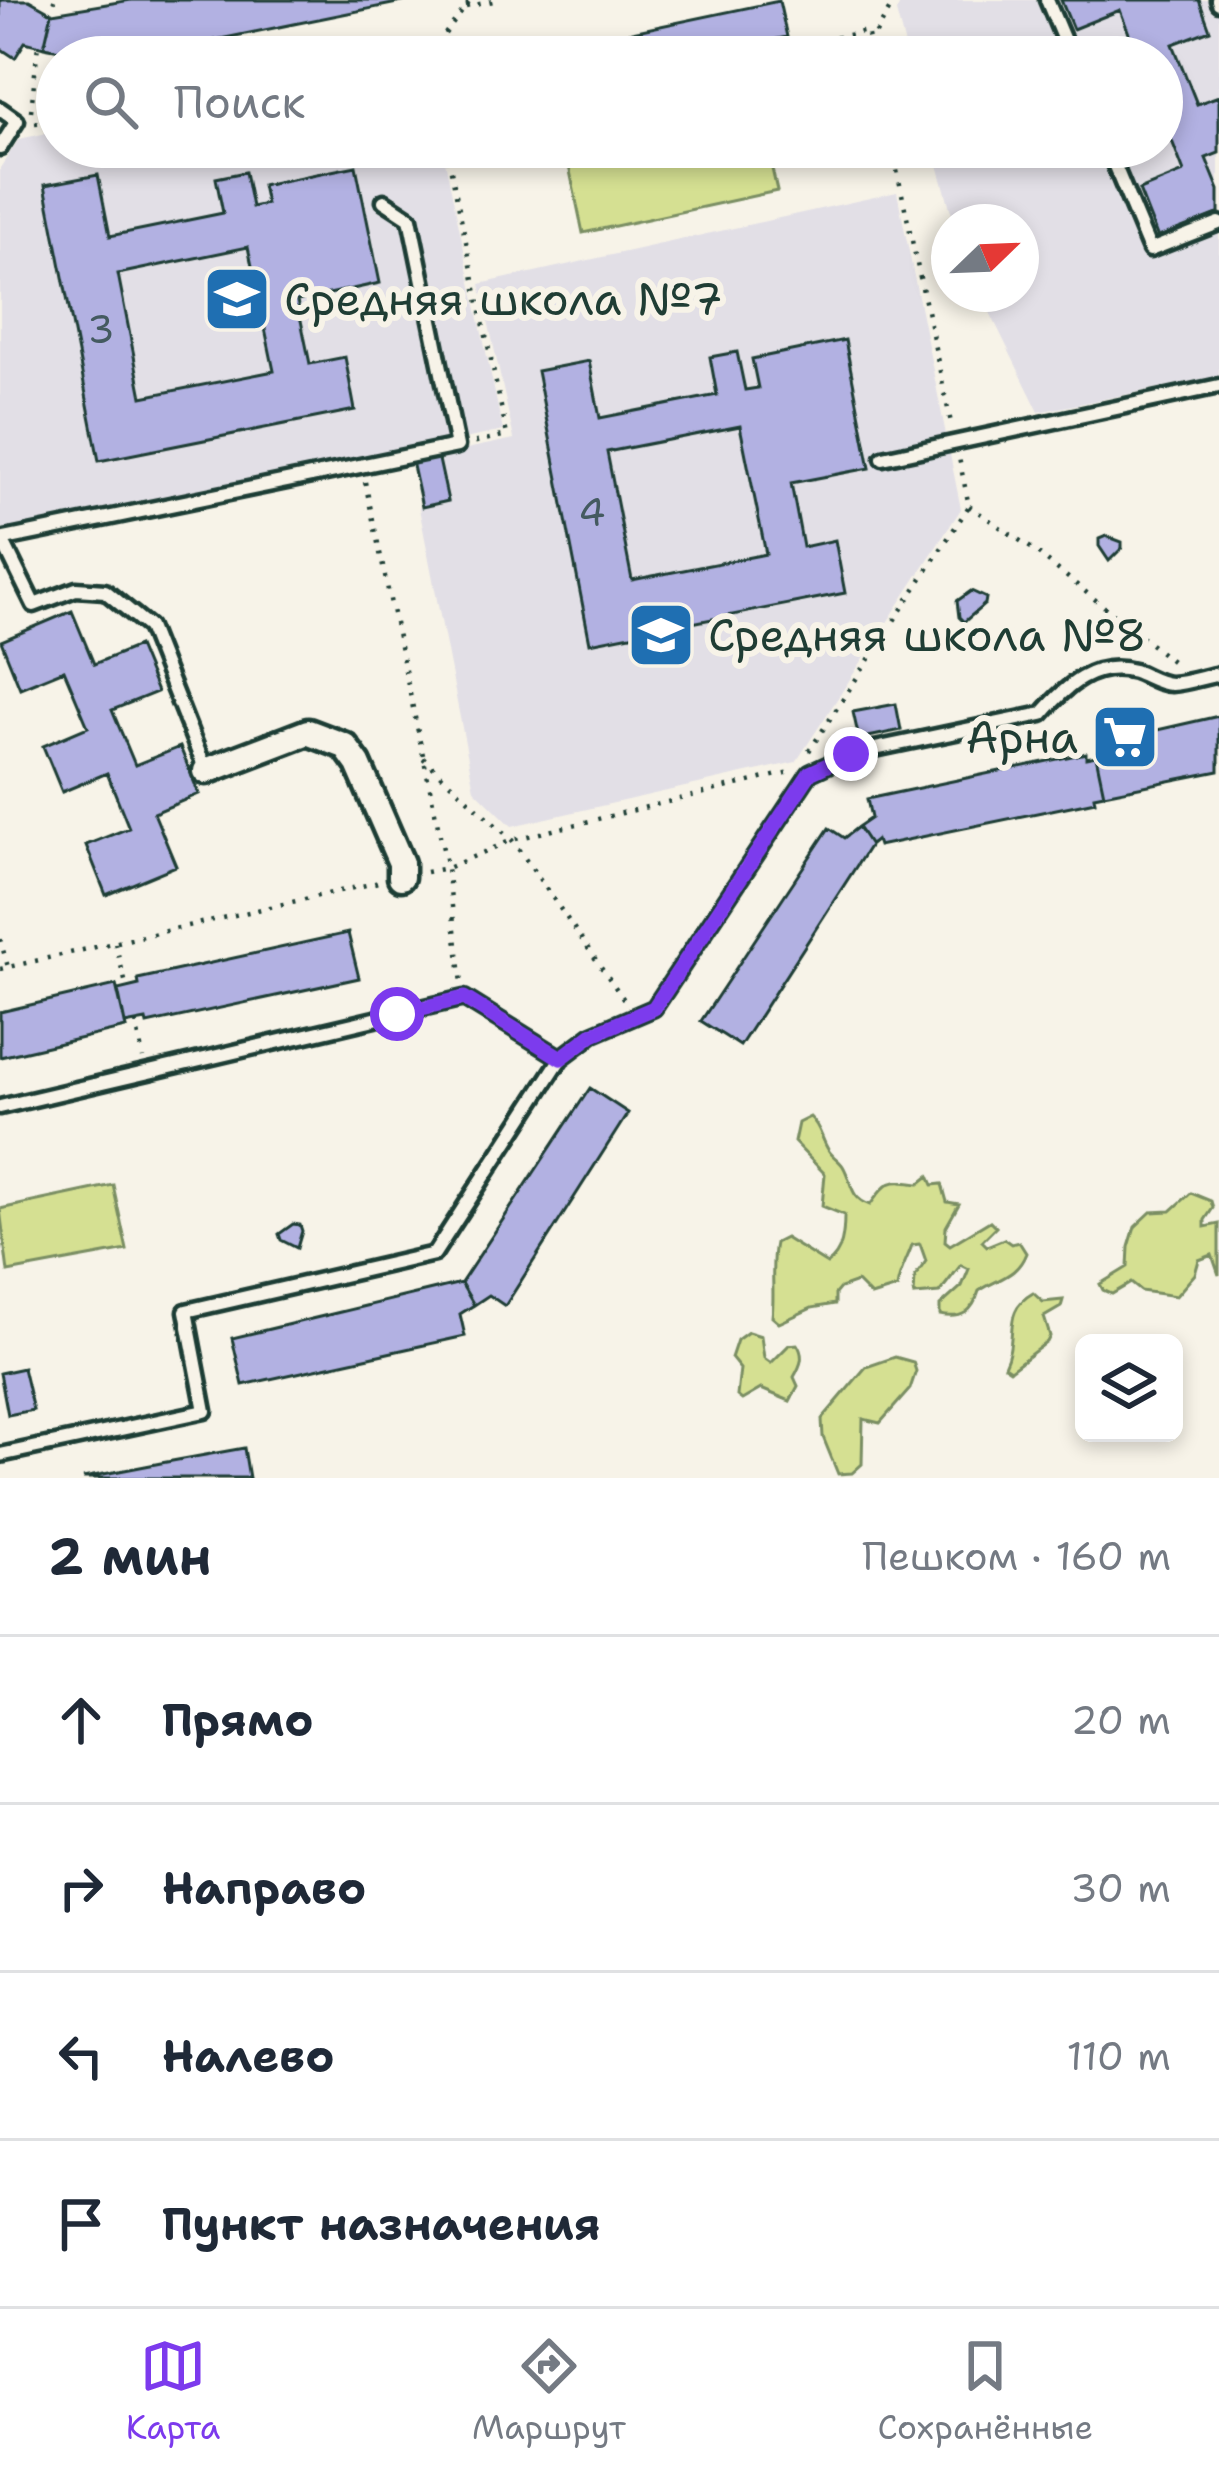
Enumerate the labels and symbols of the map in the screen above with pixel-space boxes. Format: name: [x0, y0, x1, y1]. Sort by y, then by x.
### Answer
north arrow: [931, 204, 1039, 312]
school or university icon: Средняя школа №7: [202, 264, 272, 334]
place label: Средняя школа №7: [284, 269, 723, 329]
house number: 3: [87, 303, 115, 355]
house number: 4: [578, 486, 606, 538]
school or university icon: Средняя школа №8: [626, 600, 696, 670]
place label: Средняя школа №8: [708, 605, 1147, 665]
supermarket icon: Арна: [1090, 702, 1160, 772]
place label: Арна: [966, 707, 1078, 767]
route end: [824, 727, 878, 781]
route start: [370, 987, 424, 1041]

